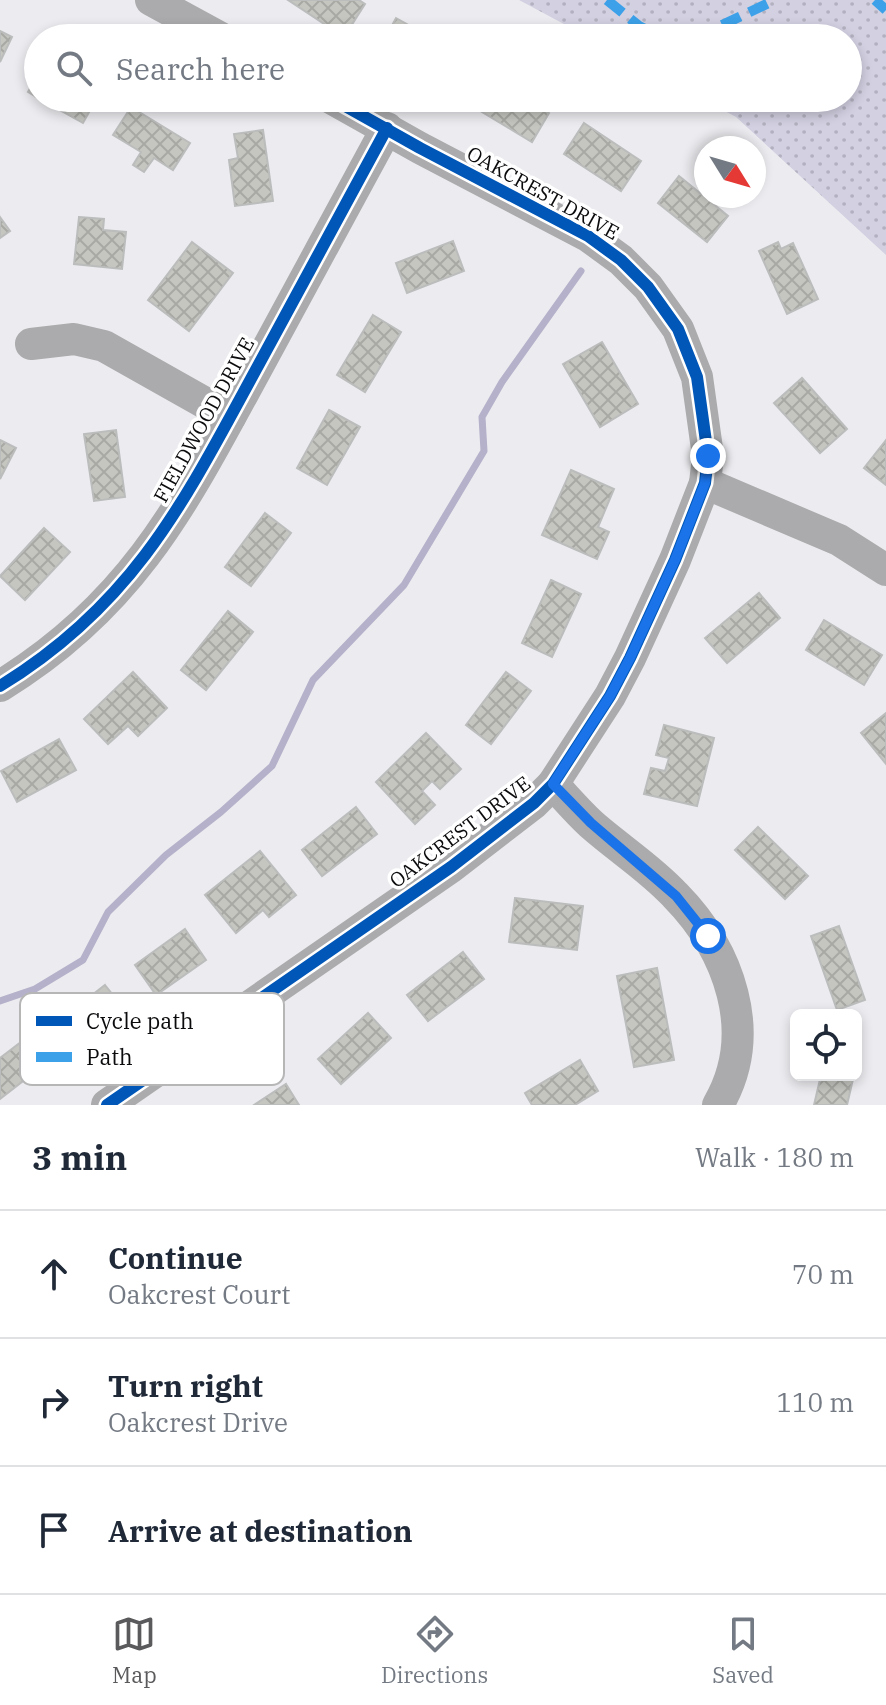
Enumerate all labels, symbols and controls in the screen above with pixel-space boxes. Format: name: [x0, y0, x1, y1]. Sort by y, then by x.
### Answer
search box: [24, 24, 862, 112]
icon: search: [52, 46, 96, 90]
text: Search here: [116, 49, 285, 88]
north arrow: [694, 136, 766, 208]
street label: OAKCREST DRIVE: [462, 140, 624, 246]
street label: FIELDWOOD DRIVE: [147, 332, 260, 507]
route end: [690, 438, 726, 474]
street label: OAKCREST DRIVE: [384, 770, 536, 894]
route start: [690, 918, 726, 954]
legend: [20, 993, 284, 1085]
text: Cycle path: [86, 1006, 194, 1035]
map controls: [790, 1009, 862, 1081]
button: locate: [790, 1009, 862, 1081]
text: Path: [86, 1042, 133, 1071]
text: 3 min: [32, 1135, 127, 1179]
text: Walk · 180 m: [695, 1140, 854, 1174]
text: Continue: [108, 1238, 243, 1277]
icon: ahead: [32, 1252, 76, 1296]
text: 70 m: [792, 1257, 854, 1291]
text: Oakcrest Court: [108, 1277, 291, 1311]
text: Turn right: [108, 1366, 263, 1405]
icon: right: [32, 1380, 76, 1424]
text: 110 m: [776, 1385, 854, 1419]
text: Oakcrest Drive: [108, 1405, 288, 1439]
icon: arrive: [32, 1508, 76, 1552]
text: Arrive at destination: [108, 1511, 413, 1550]
tab: Map: [112, 1612, 157, 1689]
tab: Directions: [381, 1612, 488, 1689]
tab: Saved: [712, 1612, 774, 1689]

